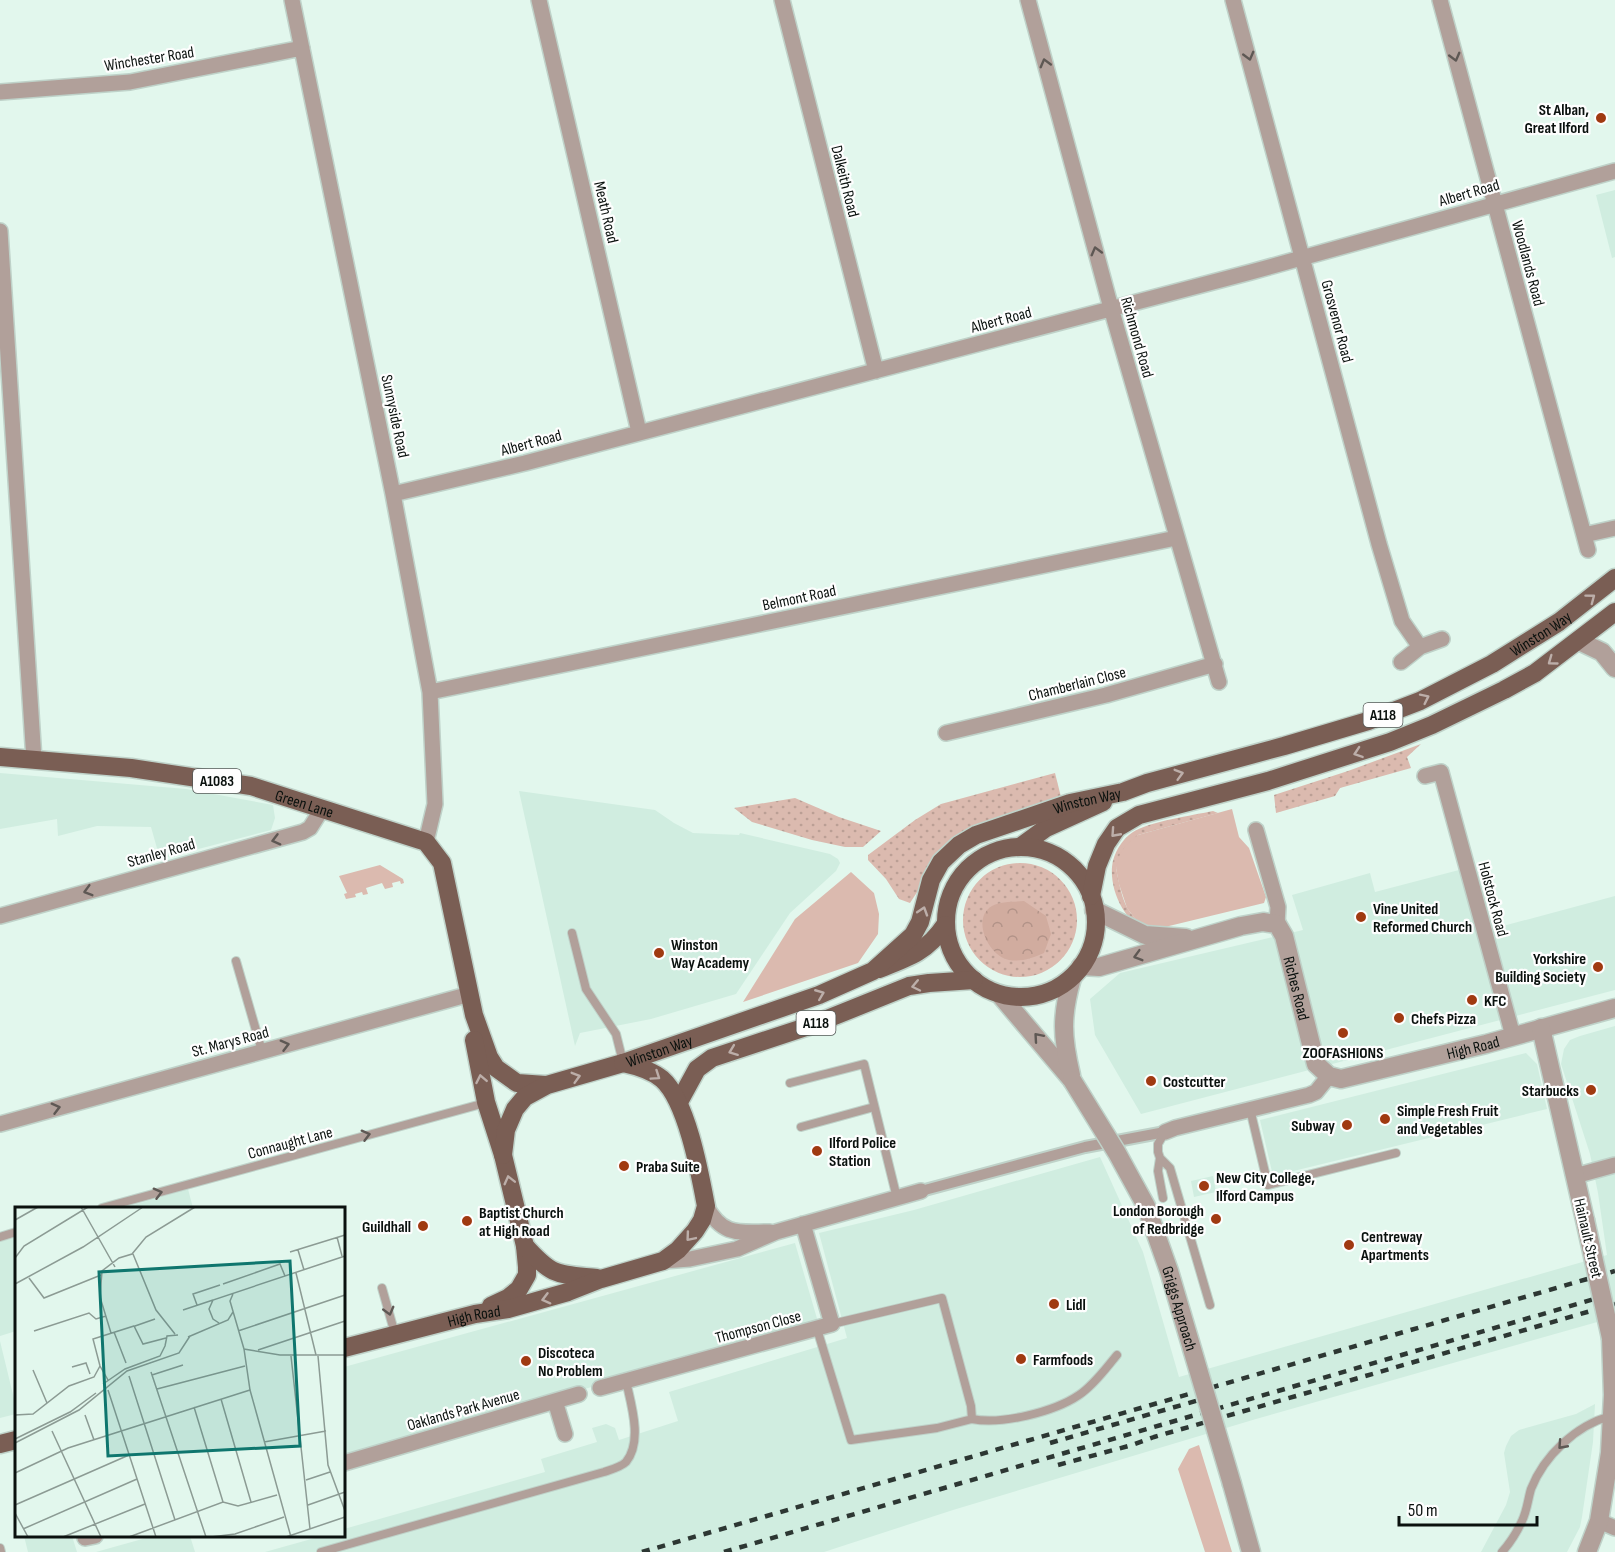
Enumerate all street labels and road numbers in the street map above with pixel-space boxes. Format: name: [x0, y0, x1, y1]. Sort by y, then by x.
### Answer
street label: Winchester Road: [103, 43, 195, 76]
street label: Dalkeith Road: [826, 144, 863, 219]
street label: Albert Road: [1436, 176, 1502, 211]
street label: Meath Road: [589, 179, 622, 245]
street label: Woodlands Road: [1507, 219, 1548, 308]
street label: Grosvenor Road: [1316, 278, 1357, 365]
street label: Richmond Road: [1116, 295, 1157, 380]
street label: Albert Road: [968, 303, 1034, 338]
street label: Sunnyside Road: [376, 373, 413, 460]
street label: Albert Road: [498, 426, 564, 461]
street label: Belmont Road: [761, 581, 838, 616]
street label: Winston Way: [1507, 608, 1576, 661]
street label: Chamberlain Close: [1027, 663, 1128, 706]
road number: A118: [1364, 703, 1402, 727]
road number: A1083: [193, 769, 241, 793]
street label: Winston Way: [1051, 785, 1123, 819]
street label: Green Lane: [273, 786, 336, 823]
street label: Stanley Road: [125, 835, 197, 872]
street label: Holstock Road: [1473, 860, 1512, 939]
street label: Riches Road: [1278, 955, 1313, 1022]
road number: A118: [796, 1011, 836, 1035]
street label: St. Marys Road: [190, 1023, 271, 1062]
street label: Winston Way: [624, 1032, 695, 1072]
street label: High Road: [1445, 1033, 1502, 1064]
street label: Connaught Lane: [246, 1123, 335, 1164]
street label: Hainault Street: [1569, 1197, 1606, 1280]
street label: Griggs Approach: [1157, 1264, 1200, 1353]
street label: High Road: [446, 1302, 502, 1332]
street label: Thompson Close: [713, 1307, 803, 1348]
street label: Oaklands Park Avenue: [405, 1385, 522, 1436]

